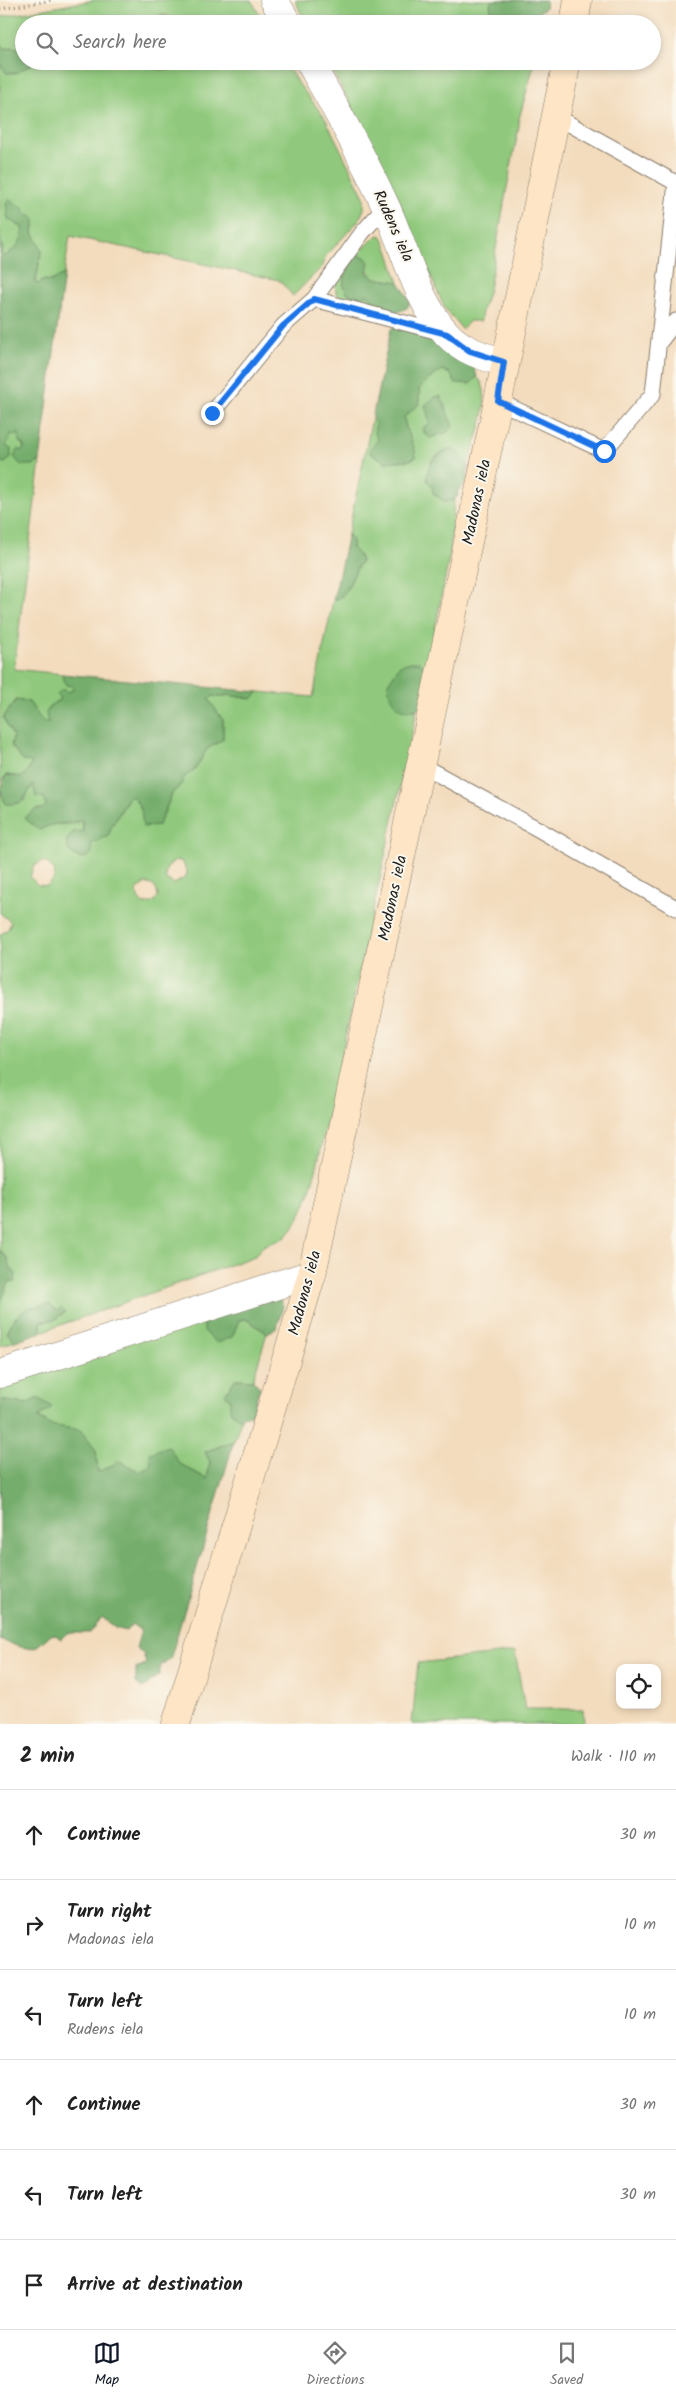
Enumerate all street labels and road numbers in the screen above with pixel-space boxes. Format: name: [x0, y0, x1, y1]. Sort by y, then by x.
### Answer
street label: Rudens iela: [366, 186, 420, 266]
street label: Madonas iela: [456, 457, 498, 547]
street label: Madonas iela: [372, 853, 414, 943]
street label: Madonas iela: [282, 1248, 328, 1338]

